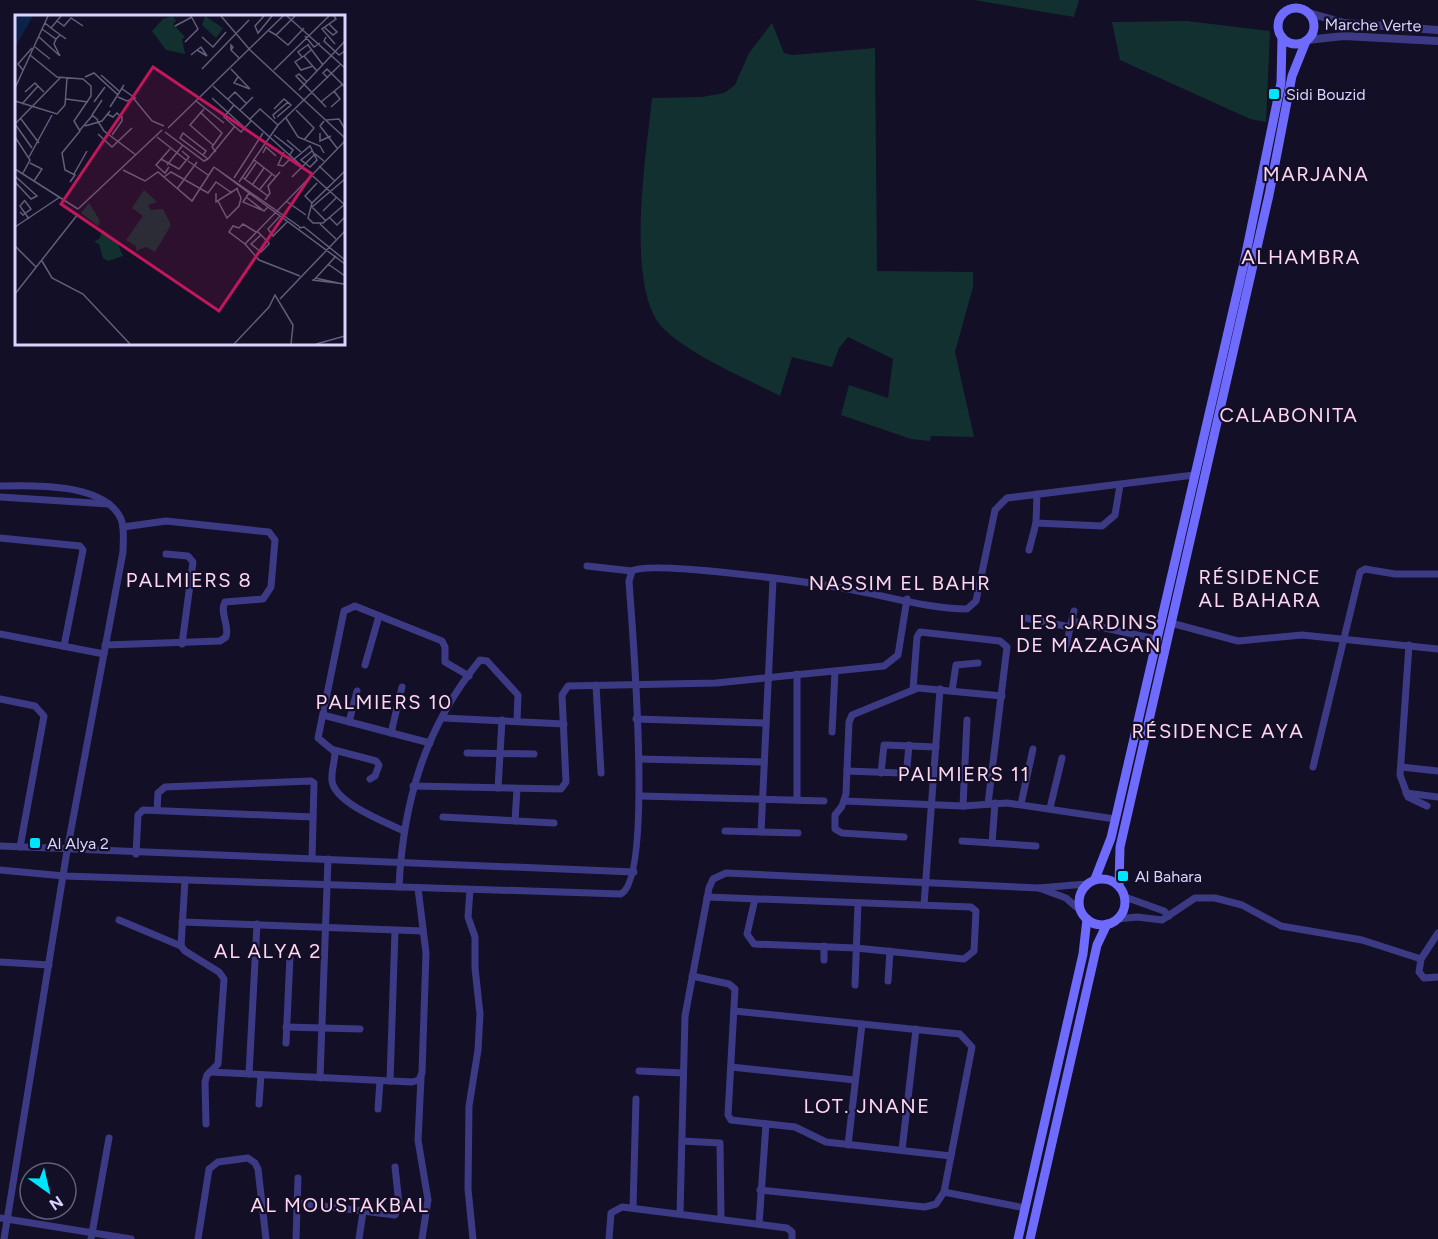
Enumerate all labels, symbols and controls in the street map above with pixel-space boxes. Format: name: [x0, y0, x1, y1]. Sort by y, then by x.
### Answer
inset map: [15, 15, 345, 345]
street label: Marche Verte: [1324, 15, 1422, 35]
place label: Sidi Bouzid: [1286, 85, 1366, 104]
marker: Sidi Bouzid: [1267, 87, 1281, 101]
district label: MARJANA: [1263, 162, 1369, 186]
district label: ALHAMBRA: [1241, 245, 1361, 269]
district label: CALABONITA: [1220, 403, 1358, 427]
district label: RÉSIDENCE AL BAHARA: [1199, 565, 1321, 612]
district label: PALMIERS 8: [126, 568, 252, 592]
district label: NASSIM EL BAHR: [809, 571, 991, 595]
district label: LES JARDINS DE MAZAGAN: [1016, 610, 1162, 657]
district label: PALMIERS 10: [315, 690, 453, 714]
district label: RÉSIDENCE AYA: [1132, 719, 1304, 743]
district label: PALMIERS 11: [898, 762, 1030, 786]
place label: Al Alya 2: [47, 834, 109, 853]
marker: Al Alya 2: [28, 836, 42, 850]
place label: Al Bahara: [1135, 867, 1202, 886]
marker: Al Bahara: [1116, 869, 1130, 883]
district label: AL ALYA 2: [214, 939, 322, 963]
district label: LOT. JNANE: [803, 1094, 931, 1118]
north arrow: [18, 1161, 78, 1221]
text: N: [46, 1192, 67, 1214]
district label: AL MOUSTAKBAL: [251, 1193, 429, 1217]

